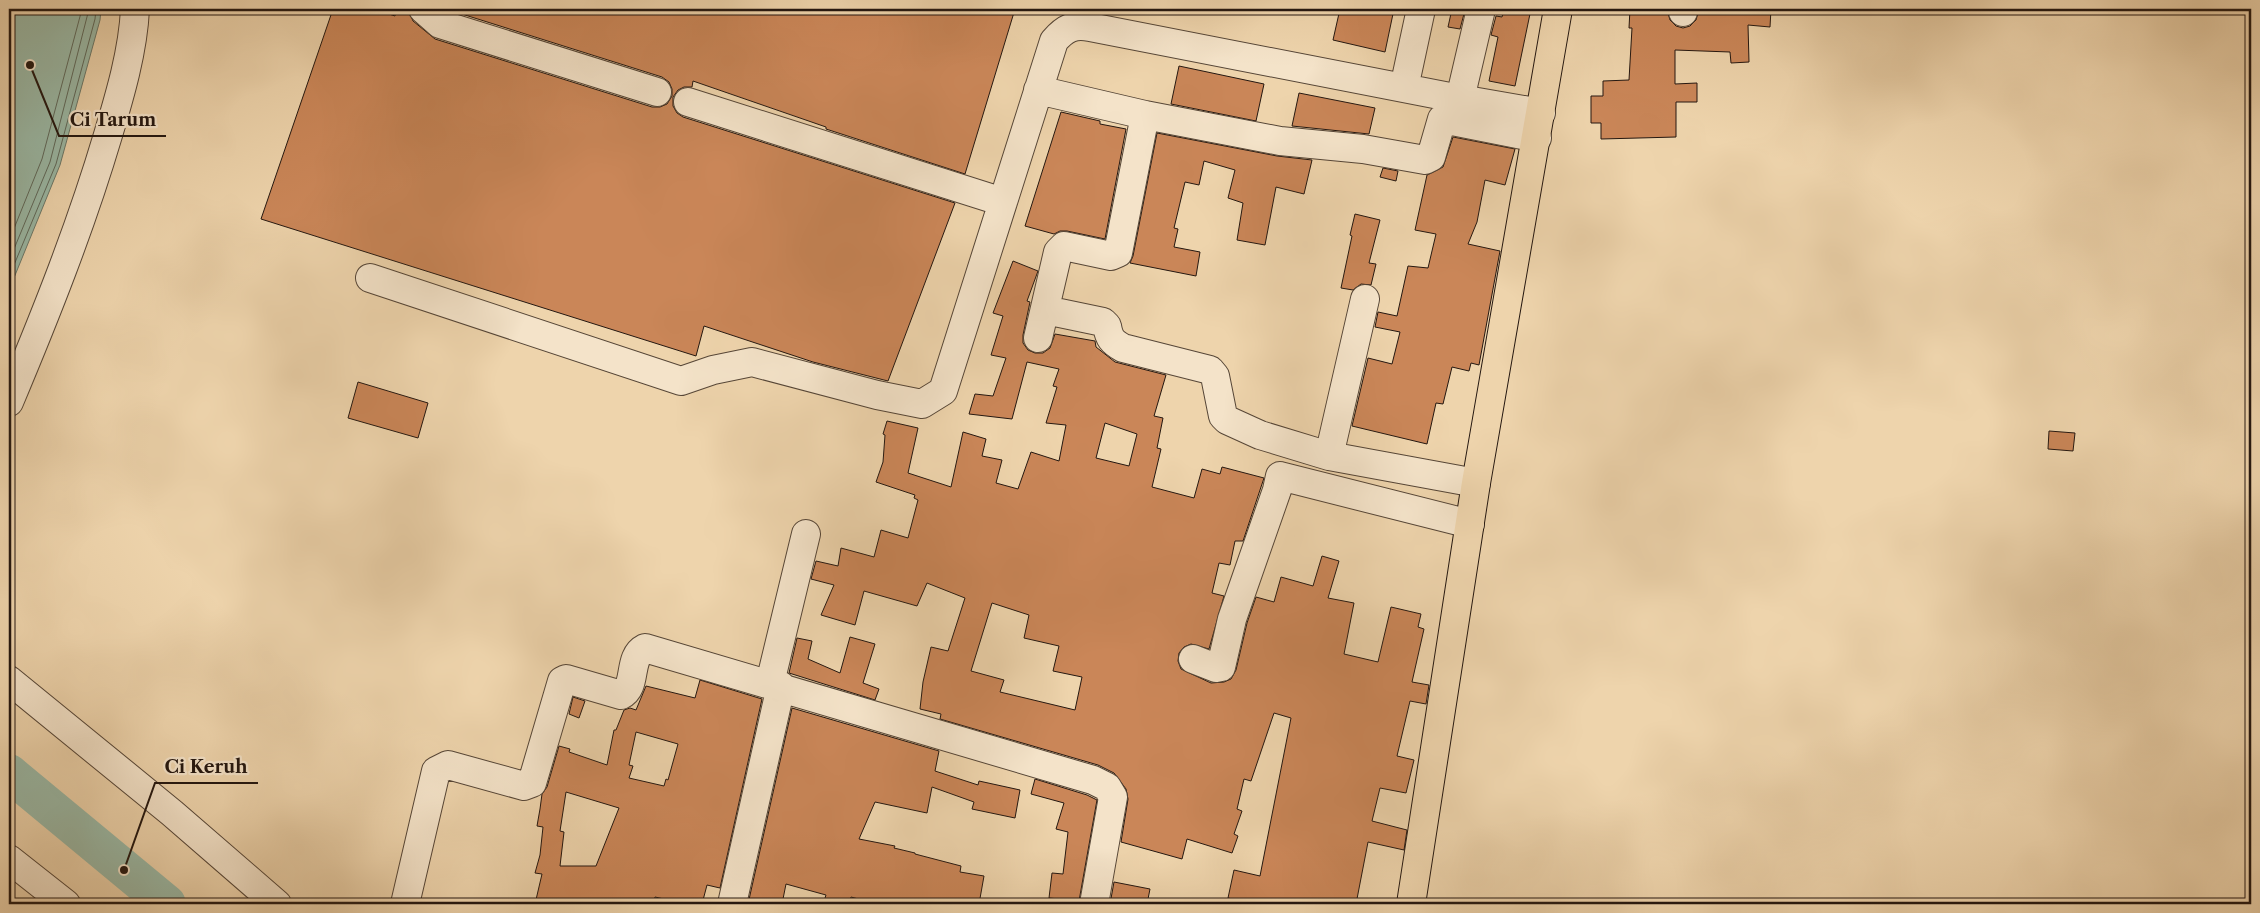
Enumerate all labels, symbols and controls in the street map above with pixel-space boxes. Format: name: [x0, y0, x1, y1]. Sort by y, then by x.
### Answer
callout: Ci Tarum: [59, 103, 166, 136]
text: Ci Tarum: [70, 109, 156, 131]
callout: Ci Keruh: [155, 750, 258, 783]
text: Ci Keruh: [164, 756, 248, 778]

